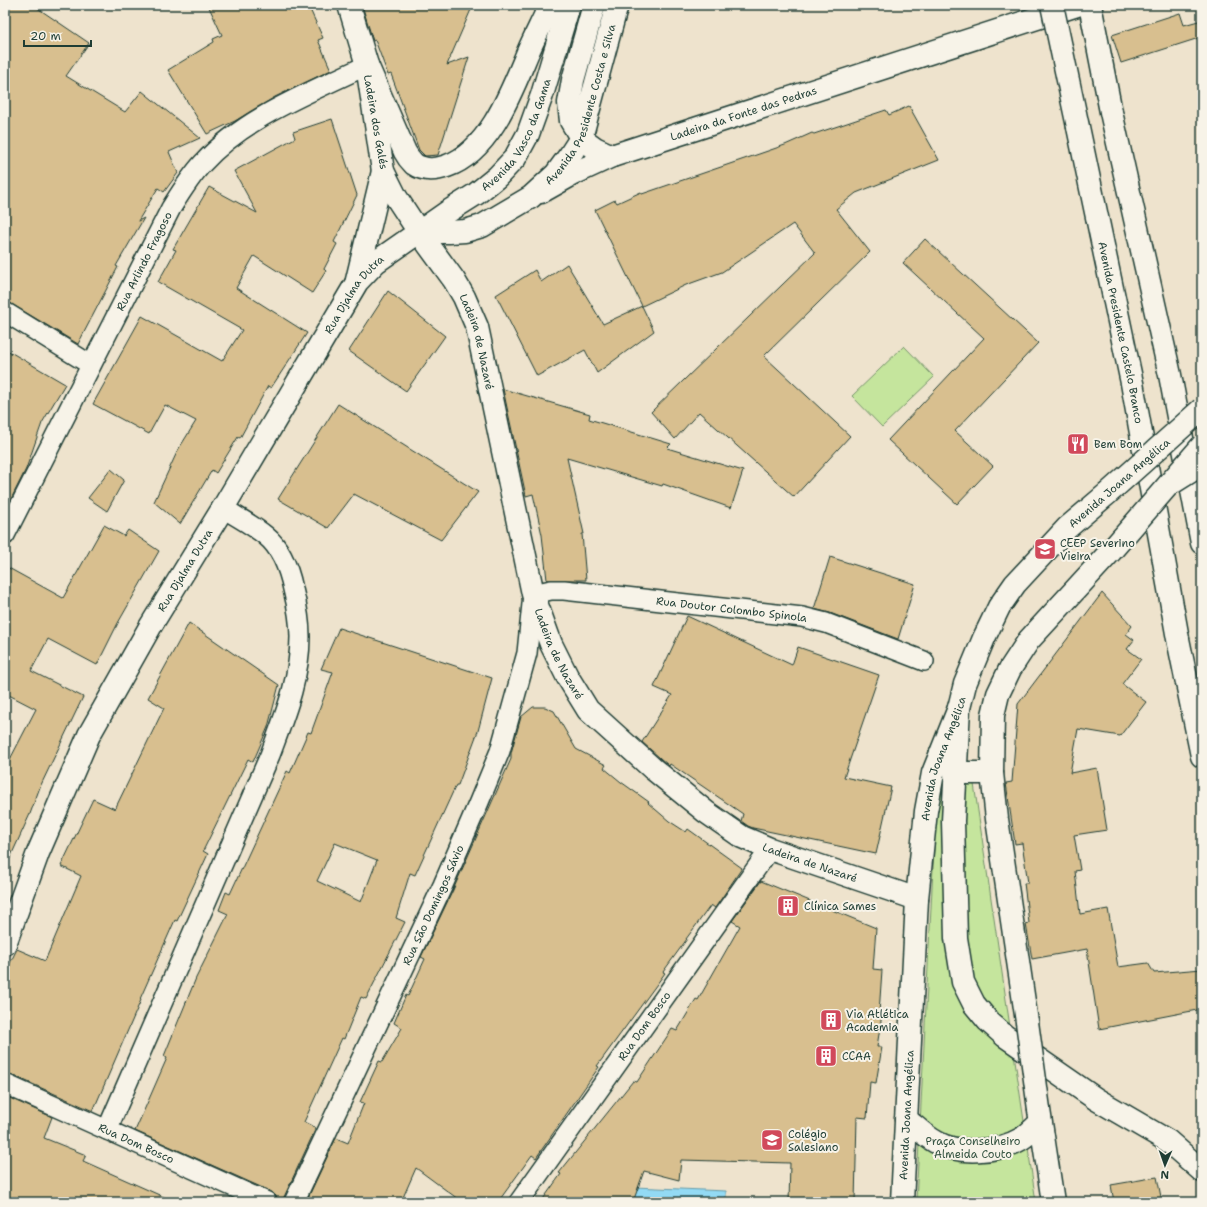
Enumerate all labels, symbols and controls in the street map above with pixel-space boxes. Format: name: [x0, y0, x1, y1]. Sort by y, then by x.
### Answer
scale bar: [24, 22, 91, 48]
street label: Avenida Presidente Costa e Silva: [542, 22, 619, 189]
text: 20 m: [30, 28, 61, 44]
street label: Ladeira dos Galés: [360, 74, 391, 171]
street label: Avenida Vasco da Gama: [478, 77, 554, 195]
street label: Ladeira da Fonte das Pedras: [668, 83, 819, 145]
street label: Rua Arlindo Fragoso: [113, 209, 176, 314]
street label: Avenida Presidente Castelo Branco: [1094, 240, 1146, 425]
street label: Rua Djalma Dutra: [321, 252, 387, 337]
street label: Ladeira de Nazaré: [456, 292, 497, 391]
restaurant icon: Bem Bom: [1065, 431, 1091, 457]
street label: Avenida Joana Angélica: [1065, 435, 1173, 532]
place label: Bem Bom: [1094, 437, 1143, 452]
street label: Rua Djalma Dutra: [154, 526, 216, 615]
school or university icon: CEEP Severino Vieira: [1032, 536, 1058, 562]
place label: CEEP Severino Vieira: [1060, 536, 1135, 564]
street label: Rua Doutor Colombo Spinola: [655, 593, 809, 626]
street label: Ladeira de Nazaré: [531, 606, 587, 702]
street label: Avenida Joana Angélica: [918, 695, 970, 822]
street label: Ladeira de Nazaré: [760, 840, 859, 886]
street label: Rua São Domingos Sávio: [399, 842, 468, 968]
building icon: Clínica Sames: [775, 893, 801, 919]
place label: Clínica Sames: [804, 899, 876, 914]
street label: Rua Dom Bosco: [615, 988, 674, 1064]
building icon: Via Atlética Academia: [818, 1007, 844, 1033]
place label: Via Atlética Academia: [846, 1007, 909, 1035]
building icon: CCAA: [813, 1043, 839, 1069]
place label: CCAA: [842, 1049, 871, 1064]
street label: Avenida Joana Angélica: [896, 1050, 918, 1180]
street label: Rua Dom Bosco: [96, 1120, 177, 1167]
school or university icon: Colégio Salesiano: [759, 1127, 785, 1153]
place label: Colégio Salesiano: [788, 1127, 839, 1155]
park label: Praça Conselheiro Almeida Couto: [926, 1134, 1021, 1162]
north arrow: [1145, 1145, 1185, 1185]
text: N: [1160, 1167, 1169, 1182]

